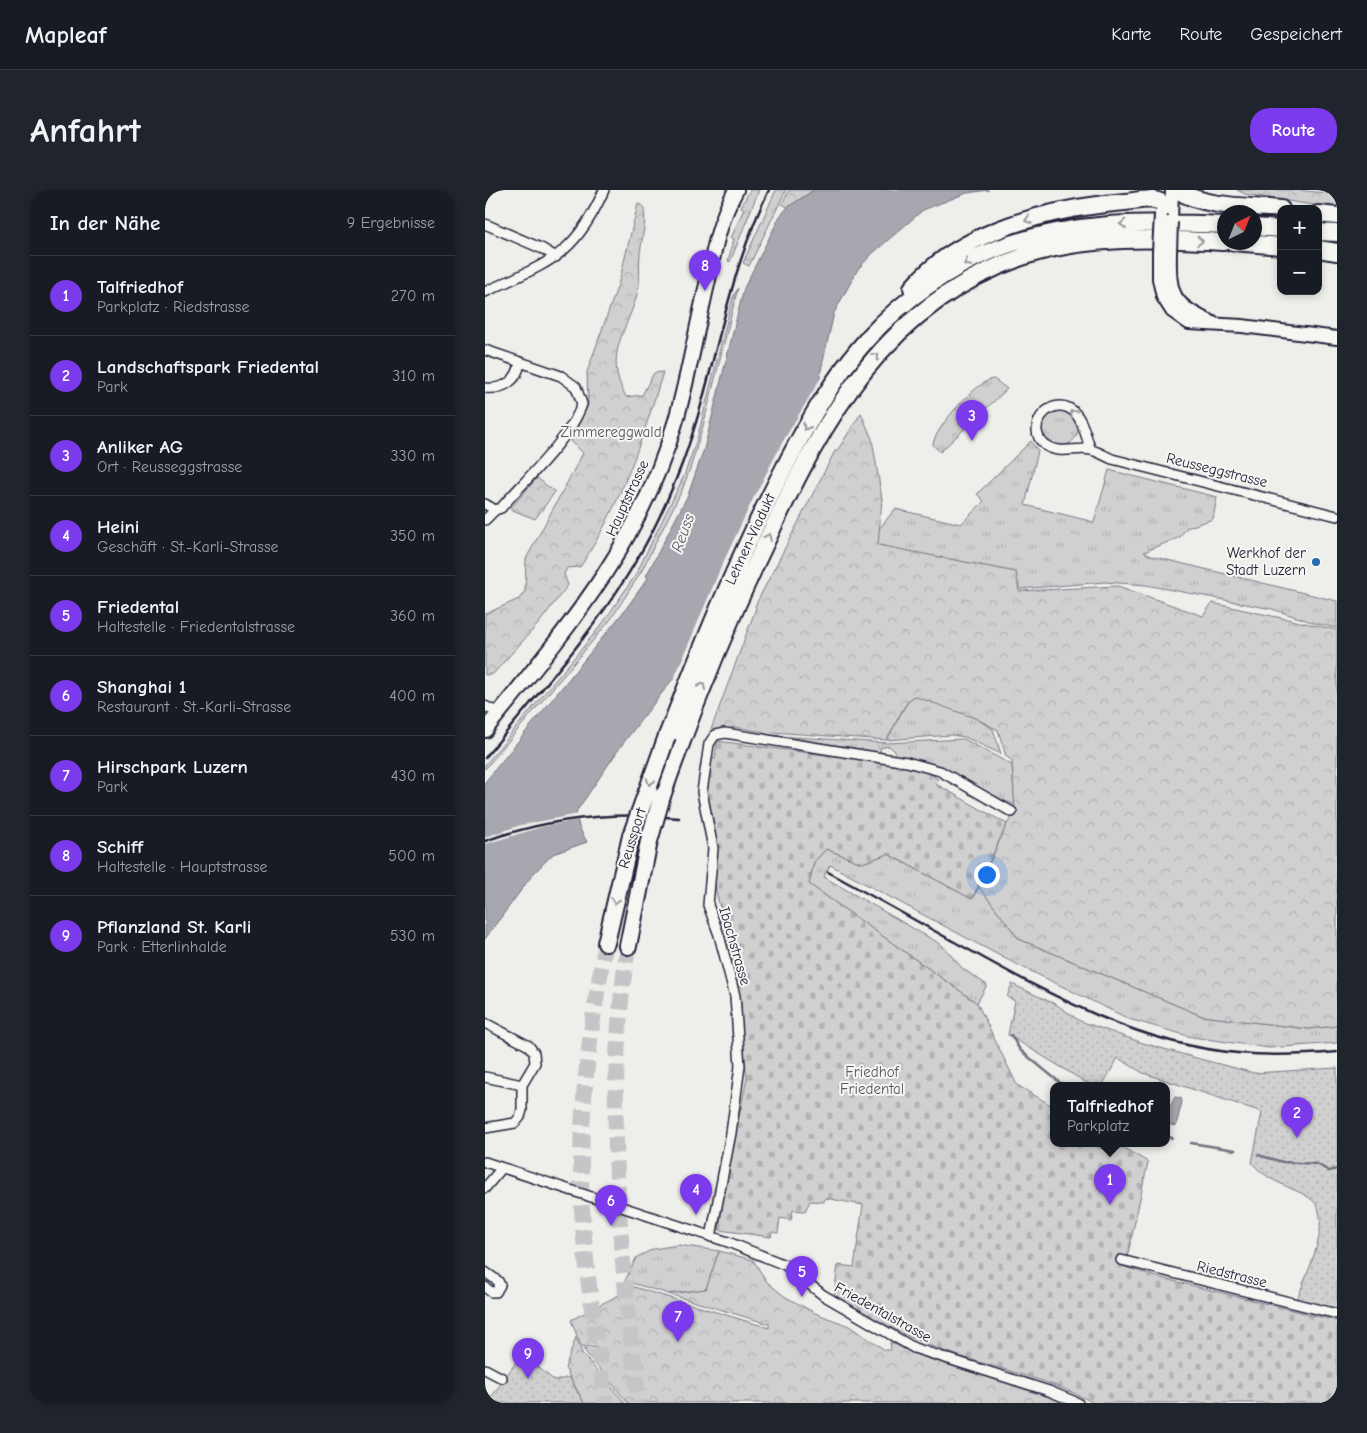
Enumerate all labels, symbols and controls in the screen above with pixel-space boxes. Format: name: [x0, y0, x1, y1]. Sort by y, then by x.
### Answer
text: Mapleaf: [25, 21, 106, 49]
text: Karte: [1111, 24, 1151, 45]
text: Route: [1179, 24, 1222, 45]
text: Gespeichert: [1250, 24, 1342, 45]
button: Route: [1250, 108, 1337, 153]
text: Anfahrt: [30, 110, 141, 151]
north arrow: [1217, 205, 1262, 250]
map controls: [1277, 205, 1322, 295]
button: +: [1277, 205, 1322, 250]
text: In der Nähe: [50, 211, 160, 235]
text: 9 Ergebnisse: [347, 214, 435, 232]
one-way arrow: [1025, 214, 1033, 224]
one-way arrow: [1119, 218, 1127, 229]
one-way arrow: [1196, 235, 1204, 246]
pin: 8: [689, 250, 721, 291]
button: −: [1277, 250, 1322, 295]
one-way arrow: [963, 257, 972, 267]
text: Talfriedhof: [97, 276, 183, 298]
text: 1: [63, 287, 69, 305]
text: 270 m: [391, 287, 435, 305]
text: Parkplatz · Riedstrasse: [97, 298, 249, 316]
one-way arrow: [870, 352, 879, 361]
text: Landschaftspark Friedental: [97, 356, 319, 378]
text: 2: [62, 367, 70, 385]
text: 310 m: [392, 367, 435, 385]
text: Park: [97, 378, 128, 396]
pin: 3: [956, 400, 988, 441]
one-way arrow: [1070, 410, 1079, 419]
one-way arrow: [803, 421, 813, 430]
park label: Zimmereggwald: [560, 423, 662, 441]
text: Anliker AG: [97, 436, 183, 458]
text: 3: [62, 447, 70, 465]
text: 330 m: [390, 447, 435, 465]
street label: Reusseggstrasse: [1165, 449, 1270, 491]
street label: Hauptstrasse: [601, 456, 653, 539]
text: Ort · Reusseggstrasse: [97, 458, 242, 476]
street label: Lehnen-Viadukt: [721, 490, 779, 587]
water label: Reuss: [668, 511, 698, 555]
text: Heini: [97, 516, 139, 538]
text: 4: [62, 527, 70, 545]
text: 350 m: [390, 527, 435, 545]
one-way arrow: [761, 533, 772, 542]
text: Geschäft · St.-Karli-Strasse: [97, 538, 279, 556]
place label: Werkhof der Stadt Luzern: [1226, 544, 1306, 579]
marker: Werkhof der Stadt Luzern: [1310, 556, 1322, 568]
text: Friedental: [97, 596, 179, 618]
text: 5: [62, 607, 70, 625]
text: 360 m: [390, 607, 435, 625]
text: Haltestelle · Friedentalstrasse: [97, 618, 295, 636]
text: Shanghai 1: [97, 676, 186, 698]
one-way arrow: [696, 682, 707, 691]
text: 6: [62, 687, 70, 705]
text: 400 m: [389, 687, 435, 705]
text: Restaurant · St.-Karli-Strasse: [97, 698, 291, 716]
text: Hirschpark Luzern: [97, 756, 248, 778]
text: 7: [62, 767, 70, 785]
text: 430 m: [391, 767, 435, 785]
one-way arrow: [646, 777, 656, 786]
text: Park: [97, 778, 128, 796]
street label: Reussport: [614, 805, 650, 871]
text: Schiff: [97, 836, 143, 858]
text: 8: [62, 847, 70, 865]
text: 500 m: [388, 847, 435, 865]
text: Haltestelle · Hauptstrasse: [97, 858, 268, 876]
your location: [974, 862, 1000, 888]
one-way arrow: [610, 896, 621, 905]
street label: Ibachstrasse: [715, 905, 755, 988]
text: Pflanzland St. Karli: [97, 916, 251, 938]
text: 9: [62, 927, 70, 945]
text: 530 m: [390, 927, 435, 945]
text: Park · Etterlinhalde: [97, 938, 227, 956]
park label: Friedhof Friedental: [840, 1063, 904, 1098]
popup: [1050, 1082, 1170, 1147]
text: Talfriedhof: [1067, 1095, 1153, 1117]
pin: 2: [1281, 1097, 1313, 1138]
text: Parkplatz: [1067, 1117, 1129, 1135]
pin: 1: [1094, 1164, 1126, 1205]
pin: 4: [680, 1174, 712, 1215]
pin: 6: [595, 1185, 627, 1226]
pin: 5: [786, 1256, 818, 1297]
street label: Riedstrasse: [1195, 1257, 1269, 1292]
street label: Friedentalstrasse: [831, 1278, 935, 1346]
pin: 7: [662, 1301, 694, 1342]
pin: 9: [512, 1338, 544, 1379]

